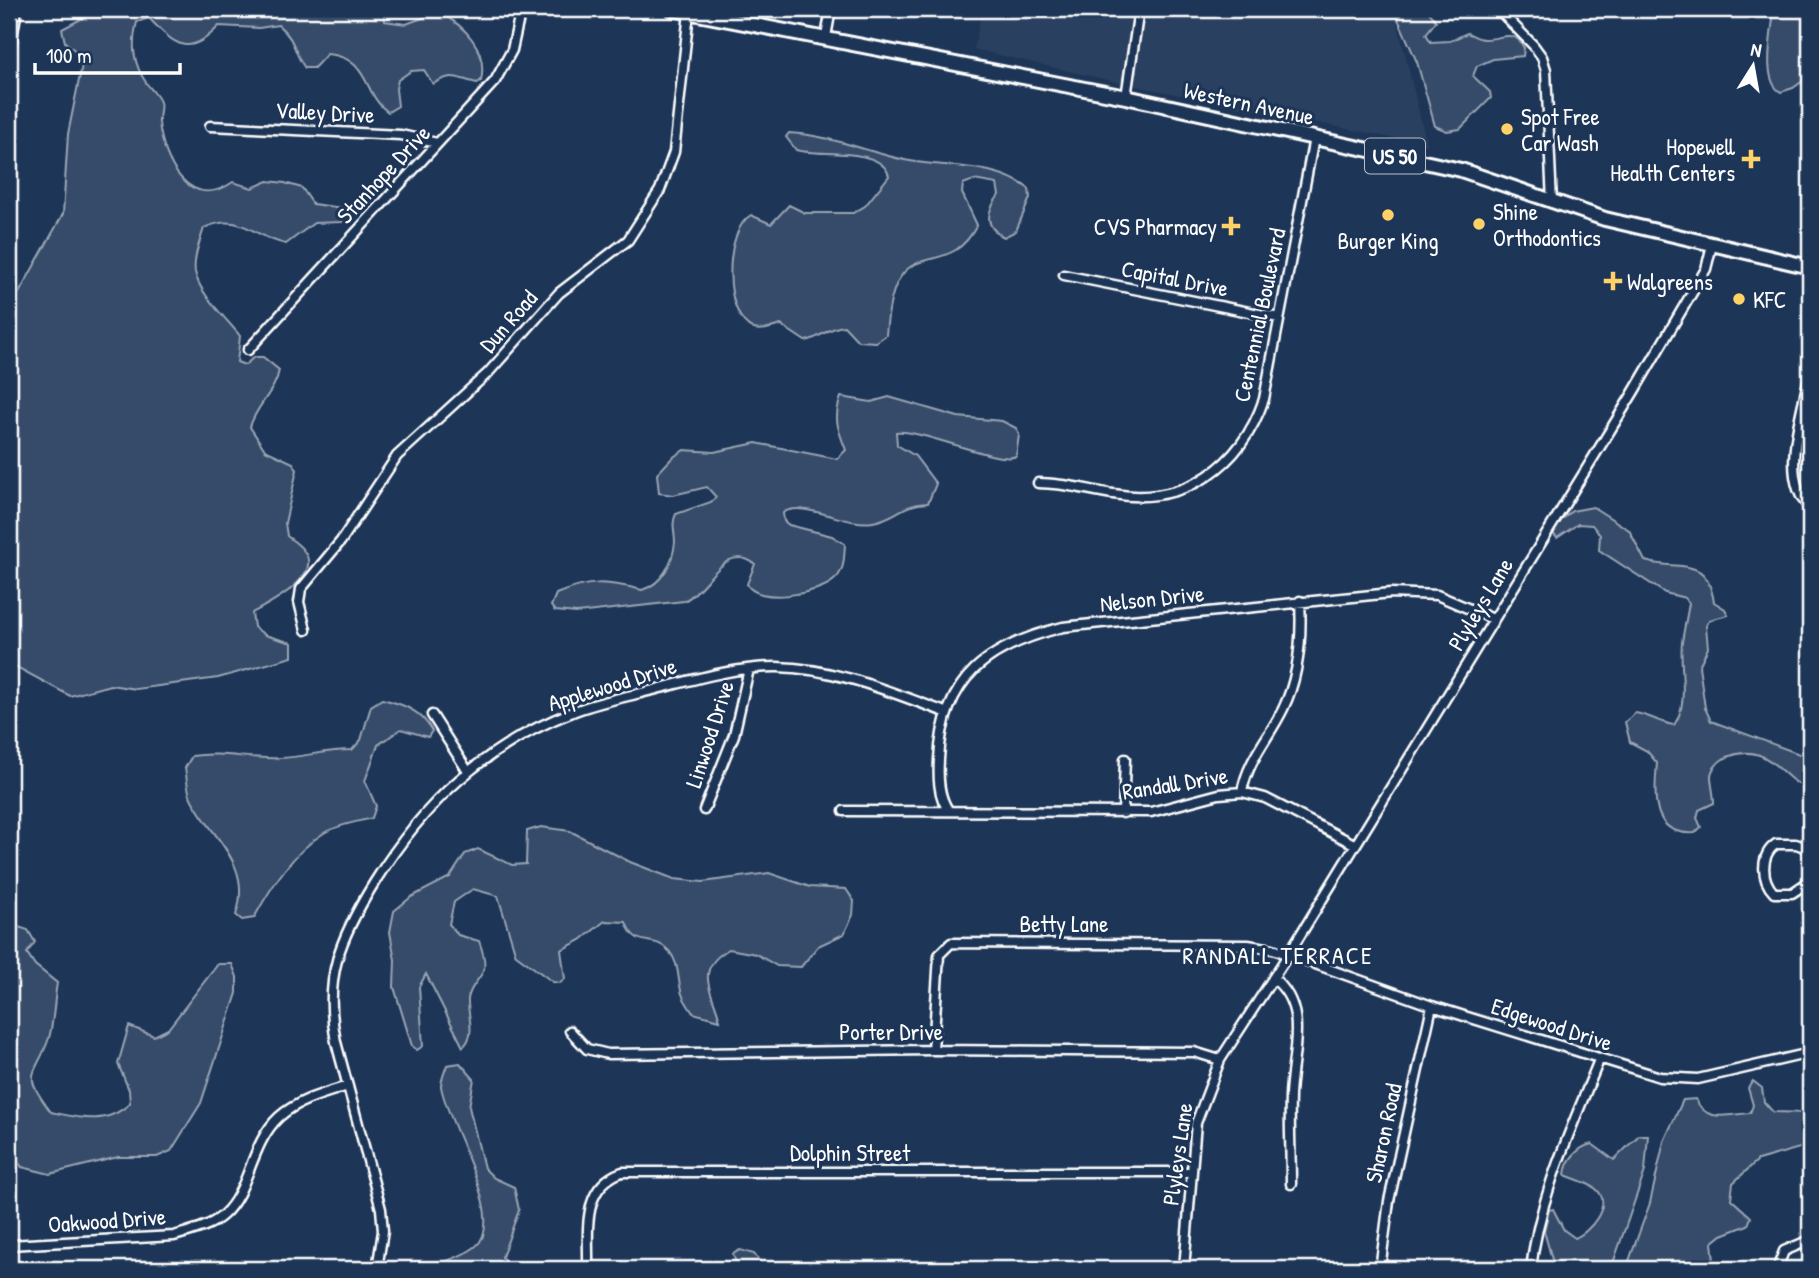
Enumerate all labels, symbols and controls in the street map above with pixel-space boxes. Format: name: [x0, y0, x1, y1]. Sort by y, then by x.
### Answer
scale bar: [35, 32, 180, 76]
north arrow: [1717, 32, 1787, 102]
text: N: [1749, 36, 1764, 63]
text: 100 m: [46, 41, 92, 70]
street label: Western Avenue: [1181, 74, 1317, 132]
street label: Valley Drive: [275, 94, 375, 130]
place label: Spot Free Car Wash: [1521, 101, 1600, 158]
street label: Stanhope Drive: [329, 118, 437, 230]
marker: Spot Free Car Wash: [1499, 121, 1515, 137]
place label: Hopewell Health Centers: [1610, 131, 1736, 188]
road number: US 50: [1365, 138, 1425, 174]
marker: Hopewell Health Centers: [1741, 149, 1761, 169]
place label: Shine Orthodontics: [1493, 196, 1601, 253]
marker: Burger King: [1380, 207, 1396, 223]
place label: CVS Pharmacy: [1094, 211, 1217, 242]
marker: Shine Orthodontics: [1471, 216, 1487, 232]
marker: CVS Pharmacy: [1223, 218, 1239, 234]
street label: Centennial Boulevard: [1225, 225, 1293, 405]
place label: Burger King: [1337, 225, 1439, 256]
street label: Capital Drive: [1119, 252, 1231, 304]
place label: Walgreens: [1627, 266, 1713, 297]
marker: Walgreens: [1605, 273, 1621, 289]
street label: Dun Road: [472, 283, 544, 359]
place label: KFC: [1753, 284, 1786, 315]
marker: KFC: [1731, 291, 1747, 307]
street label: Plyleys Lane: [1440, 552, 1520, 656]
street label: Nelson Drive: [1098, 577, 1206, 619]
street label: Applewood Drive: [544, 650, 680, 718]
street label: Linwood Drive: [677, 677, 741, 791]
street label: Randall Drive: [1120, 759, 1230, 807]
street label: Betty Lane: [1020, 908, 1108, 939]
district label: RANDALL TERRACE: [1183, 939, 1373, 971]
street label: Edgewood Drive: [1488, 990, 1616, 1058]
street label: Porter Drive: [839, 1016, 943, 1047]
street label: Sharon Road: [1357, 1080, 1409, 1185]
street label: Plyleys Lane: [1154, 1101, 1200, 1207]
street label: Dolphin Street: [790, 1137, 911, 1168]
street label: Oakwood Drive: [47, 1200, 167, 1240]

